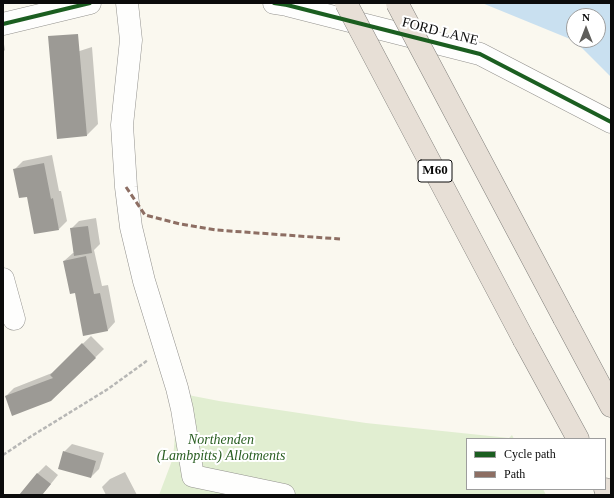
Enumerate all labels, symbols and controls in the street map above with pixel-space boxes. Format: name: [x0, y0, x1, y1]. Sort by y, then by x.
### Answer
north arrow: [566, 8, 606, 48]
text: N: [582, 11, 590, 23]
street label: FORD LANE: [400, 14, 480, 50]
road number: M60: [418, 160, 452, 182]
park label: Northenden (Lambpitts) Allotments: [157, 432, 285, 464]
legend: [466, 438, 606, 490]
text: Cycle path: [504, 447, 556, 461]
text: Path: [504, 467, 525, 481]

